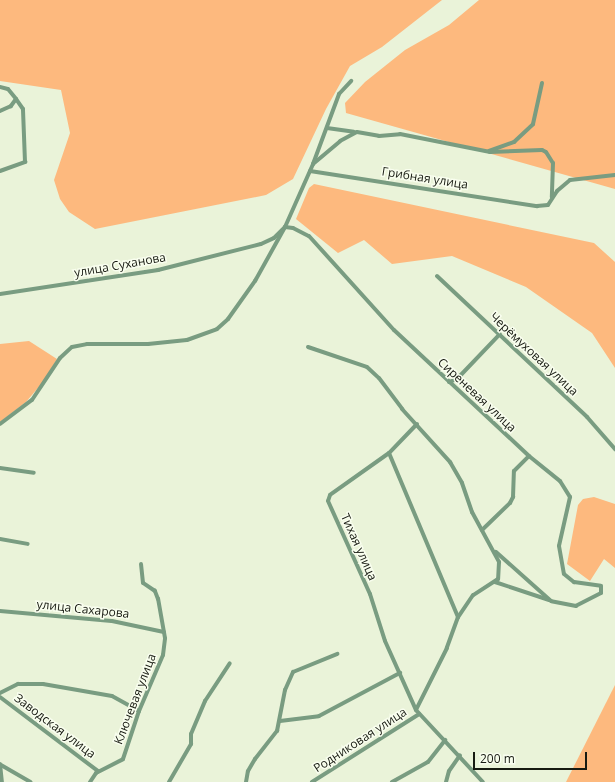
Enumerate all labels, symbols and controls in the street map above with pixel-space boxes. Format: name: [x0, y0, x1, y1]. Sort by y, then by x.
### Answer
street label: Грибная улица: [381, 164, 469, 192]
street label: улица Суханова: [73, 250, 167, 280]
street label: Черёмуховая улица: [487, 309, 581, 399]
street label: Сиреневая улица: [435, 355, 519, 435]
street label: Тихая улица: [338, 511, 380, 583]
street label: улица Сахарова: [36, 597, 130, 621]
street label: Ключевая улица: [111, 652, 159, 746]
street label: Заводская улица: [12, 691, 98, 761]
street label: Родниковая улица: [311, 705, 409, 775]
scale bar: [475, 744, 589, 770]
text: 200 m: [480, 750, 515, 767]

